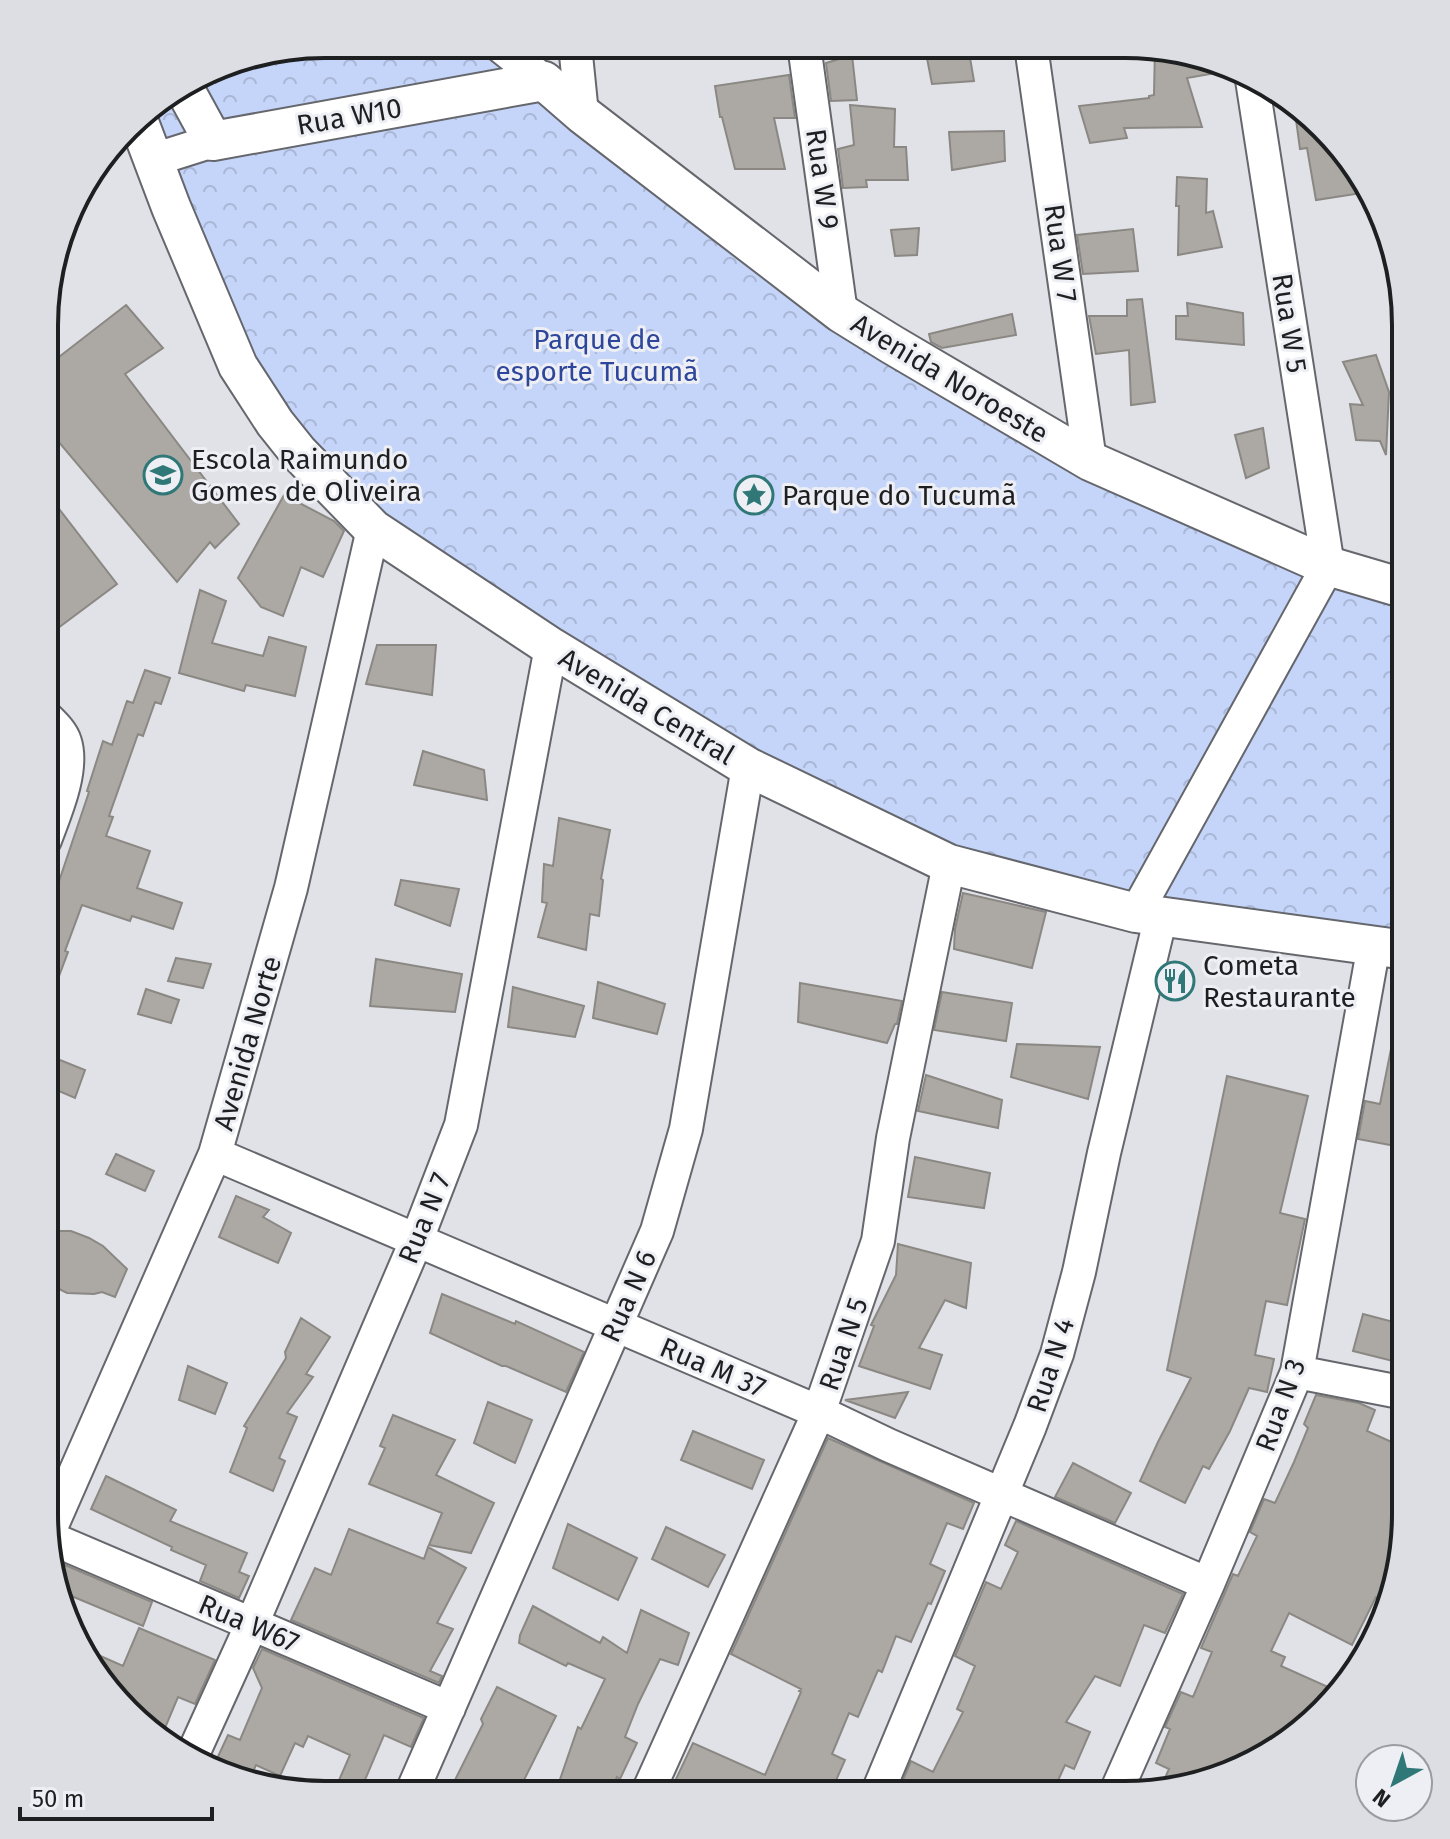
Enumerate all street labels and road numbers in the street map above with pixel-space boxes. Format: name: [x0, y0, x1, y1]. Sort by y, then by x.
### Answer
street label: Rua W10: [294, 91, 404, 142]
street label: Rua W 9: [799, 127, 846, 231]
street label: Rua W 7: [1037, 202, 1084, 304]
street label: Rua W 5: [1265, 271, 1314, 375]
street label: Avenida Noroeste: [845, 307, 1054, 450]
street label: Avenida Central: [553, 641, 740, 772]
street label: Avenida Norte: [207, 952, 288, 1134]
street label: Rua N 7: [391, 1168, 458, 1268]
street label: Rua N 6: [594, 1245, 663, 1347]
street label: Rua N 5: [812, 1293, 875, 1395]
street label: Rua N 4: [1020, 1314, 1081, 1417]
street label: Rua M 37: [655, 1331, 771, 1404]
street label: Rua N 3: [1248, 1354, 1312, 1456]
street label: Rua W67: [194, 1588, 304, 1659]

